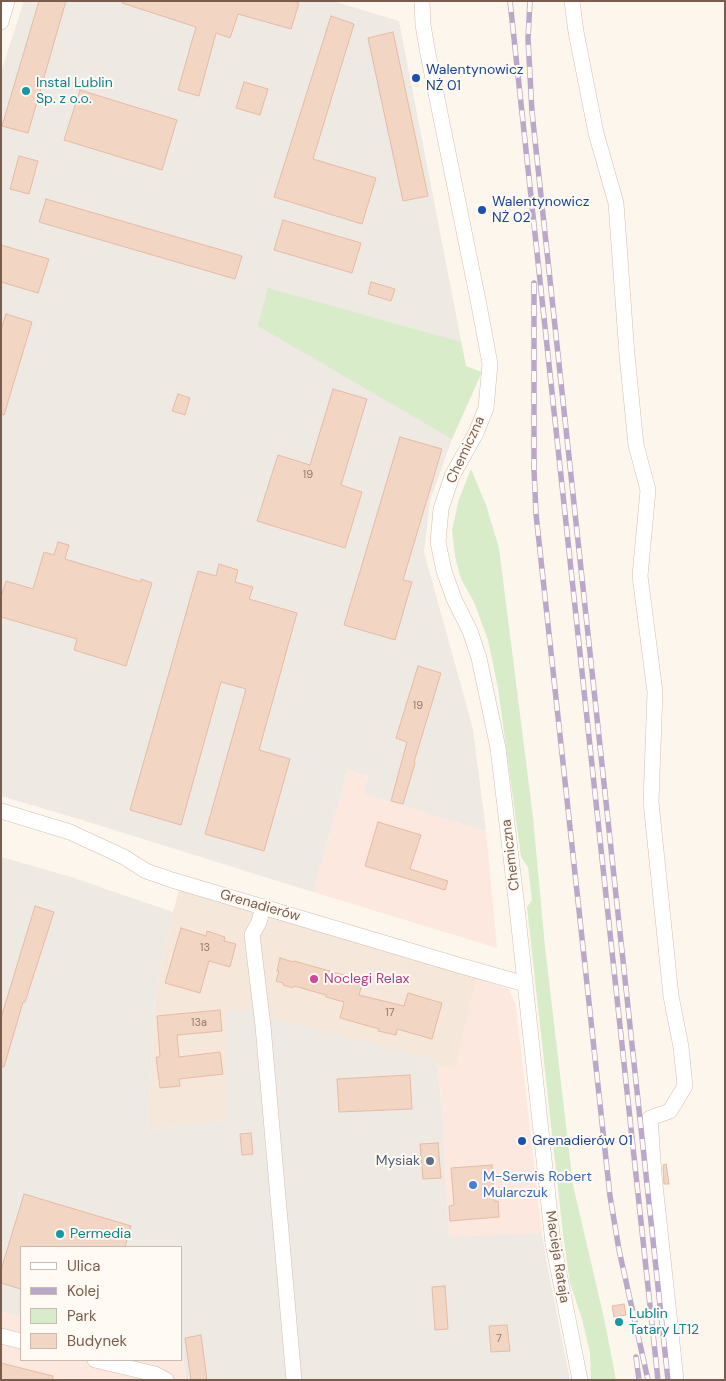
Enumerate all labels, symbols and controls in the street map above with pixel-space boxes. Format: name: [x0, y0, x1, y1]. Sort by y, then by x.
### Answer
place label: Walentynowicz NŻ 01: [426, 62, 523, 94]
marker: Walentynowicz NŻ 01: [410, 72, 422, 84]
place label: Instal Lublin Sp. z o.o.: [36, 75, 113, 108]
marker: Instal Lublin Sp. z o.o.: [20, 85, 32, 97]
place label: Walentynowicz NŻ 02: [492, 194, 589, 226]
marker: Walentynowicz NŻ 02: [476, 204, 488, 216]
street label: Chemiczna: [443, 414, 489, 486]
house number: 19: [303, 468, 313, 482]
house number: 19: [413, 699, 423, 713]
street label: Chemiczna: [498, 818, 524, 892]
street label: Grenadierów: [218, 887, 302, 925]
house number: 13: [200, 941, 210, 955]
place label: Noclegi Relax: [324, 971, 409, 987]
marker: Noclegi Relax: [308, 973, 320, 985]
house number: 17: [385, 1006, 395, 1020]
house number: 13a: [191, 1016, 207, 1030]
place label: Grenadierów 01: [532, 1133, 633, 1149]
marker: Grenadierów 01: [516, 1135, 528, 1147]
place label: Mysiak: [376, 1153, 420, 1169]
marker: Mysiak: [424, 1155, 436, 1167]
place label: M-Serwis Robert Mularczuk: [483, 1169, 592, 1202]
marker: M-Serwis Robert Mularczuk: [467, 1179, 479, 1191]
street label: Macieja Rataja: [541, 1210, 573, 1304]
place label: Permedia: [70, 1226, 131, 1242]
marker: Permedia: [54, 1228, 66, 1240]
legend: [20, 1246, 182, 1361]
text: Ulica: [67, 1256, 101, 1276]
text: Kolej: [67, 1281, 100, 1301]
text: Park: [67, 1306, 97, 1326]
place label: Lublin Tatary LT12: [629, 1306, 699, 1338]
marker: Lublin Tatary LT12: [613, 1316, 625, 1328]
text: Budynek: [67, 1331, 127, 1351]
house number: 7: [496, 1332, 502, 1346]

